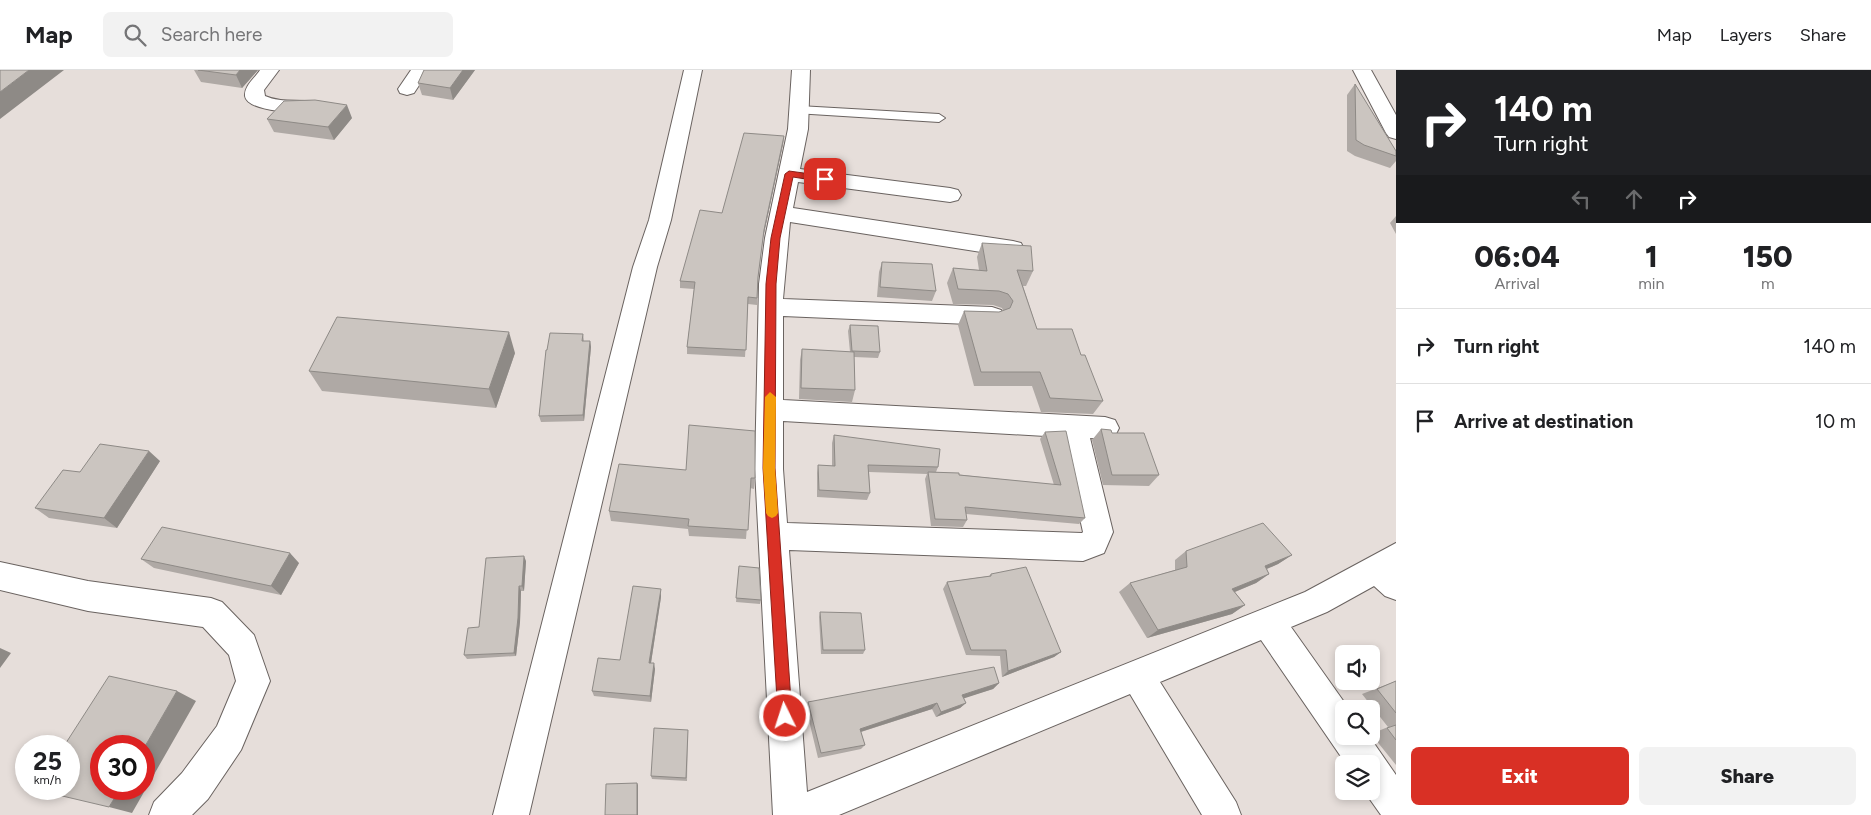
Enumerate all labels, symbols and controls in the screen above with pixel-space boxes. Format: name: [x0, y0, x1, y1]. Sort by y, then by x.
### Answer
search box: [103, 12, 453, 57]
text: Map: [25, 20, 73, 49]
icon: search: [121, 21, 149, 49]
text: Search here: [161, 23, 262, 46]
text: Map: [1657, 24, 1692, 46]
text: Layers: [1720, 24, 1772, 46]
text: Share: [1800, 24, 1846, 46]
text: 140 m: [1494, 88, 1592, 130]
icon: right: [1411, 90, 1476, 155]
text: Turn right: [1494, 130, 1589, 157]
pin: [804, 158, 846, 200]
icon: arrive: [811, 165, 839, 193]
icon: left: [1567, 185, 1595, 213]
icon: ahead: [1620, 185, 1648, 213]
icon: right: [1673, 185, 1701, 213]
text: 06:04: [1474, 238, 1560, 275]
text: 1: [1645, 238, 1658, 275]
text: 150: [1743, 238, 1793, 275]
text: Arrival: [1495, 274, 1540, 293]
text: min: [1638, 274, 1664, 293]
text: m: [1761, 274, 1775, 293]
icon: right: [1411, 332, 1439, 360]
text: Turn right: [1454, 335, 1540, 358]
text: 140 m: [1803, 335, 1856, 358]
icon: arrive: [1411, 407, 1439, 435]
text: Arrive at destination: [1454, 410, 1633, 433]
text: 10 m: [1815, 410, 1856, 433]
map controls: [1335, 645, 1380, 800]
button: sound: [1335, 645, 1380, 690]
position arrow: [758, 689, 810, 741]
button: search: [1335, 700, 1380, 745]
speed limit sign: 30: [90, 735, 155, 800]
text: 25: [33, 746, 62, 776]
button: Exit: [1411, 747, 1629, 805]
button: Share: [1639, 747, 1856, 805]
button: layers: [1335, 755, 1380, 800]
text: km/h: [34, 773, 61, 787]

